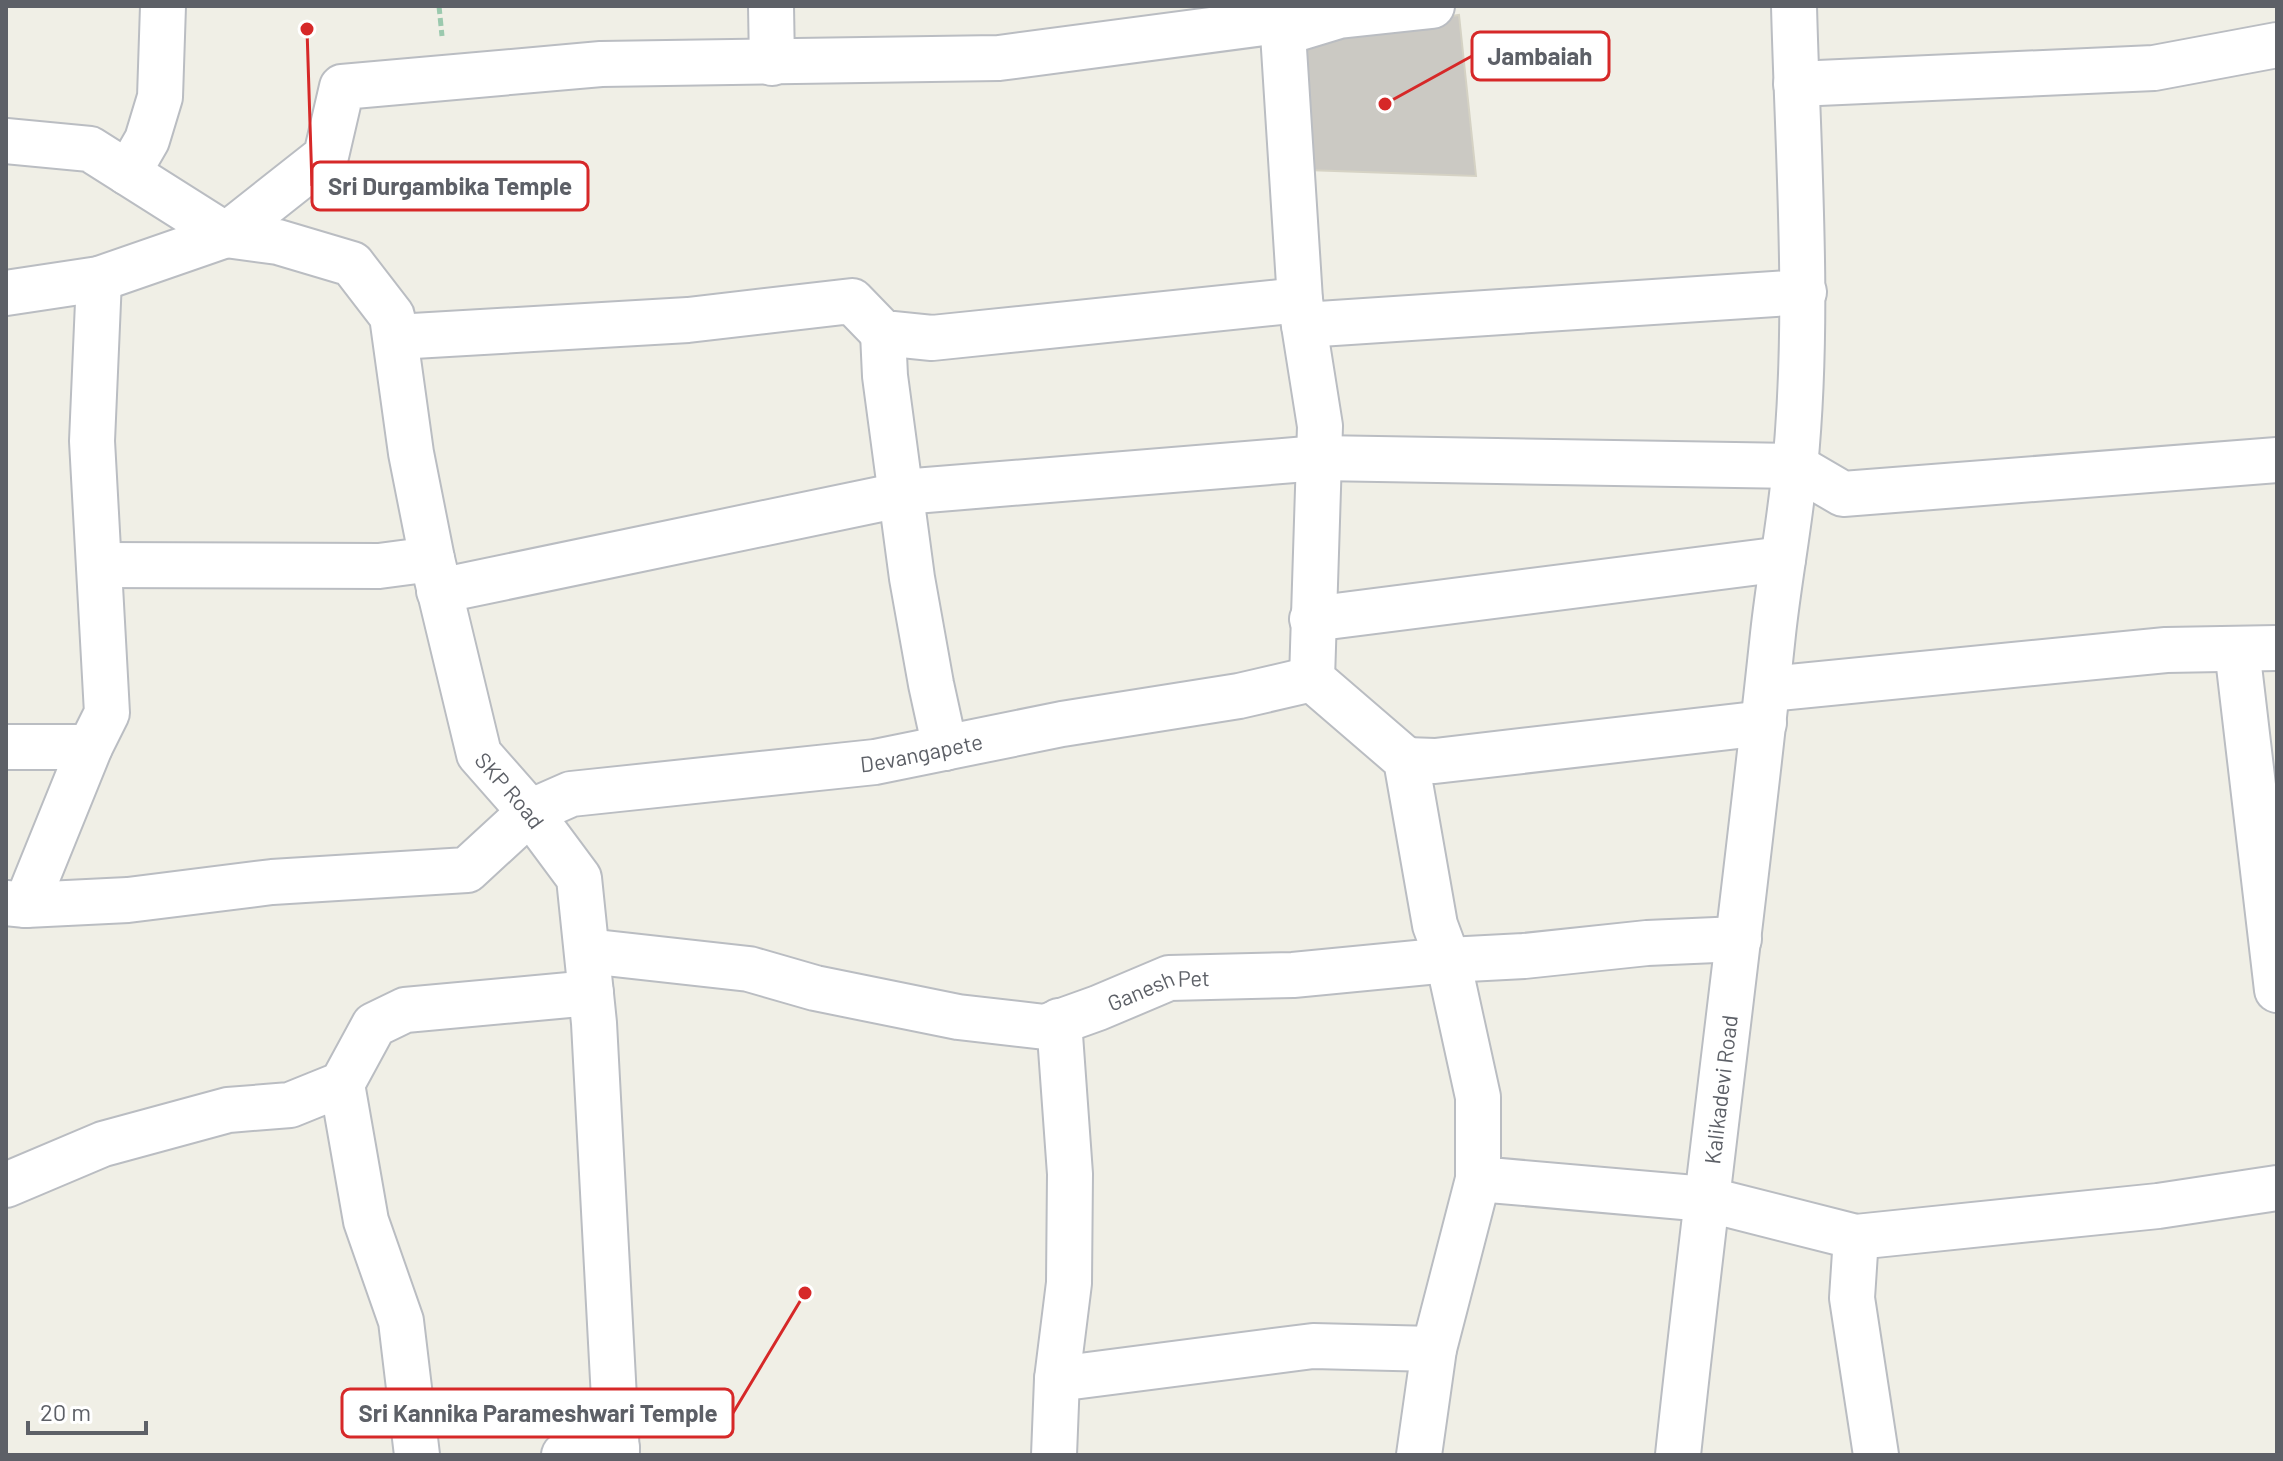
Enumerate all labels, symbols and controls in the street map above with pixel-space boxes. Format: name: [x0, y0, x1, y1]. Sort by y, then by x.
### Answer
callout: Jambaiah: [1472, 32, 1609, 80]
text: Jambaiah: [1488, 41, 1592, 70]
callout: Sri Durgambika Temple: [312, 162, 588, 210]
text: Sri Durgambika Temple: [328, 171, 572, 200]
street label: Devangapete: [859, 727, 985, 777]
street label: SKP Road: [470, 747, 550, 833]
street label: Ganesh Pet: [1103, 964, 1210, 1016]
street label: Kalikadevi Road: [1698, 1013, 1742, 1165]
scale bar: [28, 1385, 146, 1435]
callout: Sri Kannika Parameshwari Temple: [342, 1389, 733, 1437]
text: 20 m: [40, 1397, 91, 1426]
text: Sri Kannika Parameshwari Temple: [359, 1398, 718, 1427]

